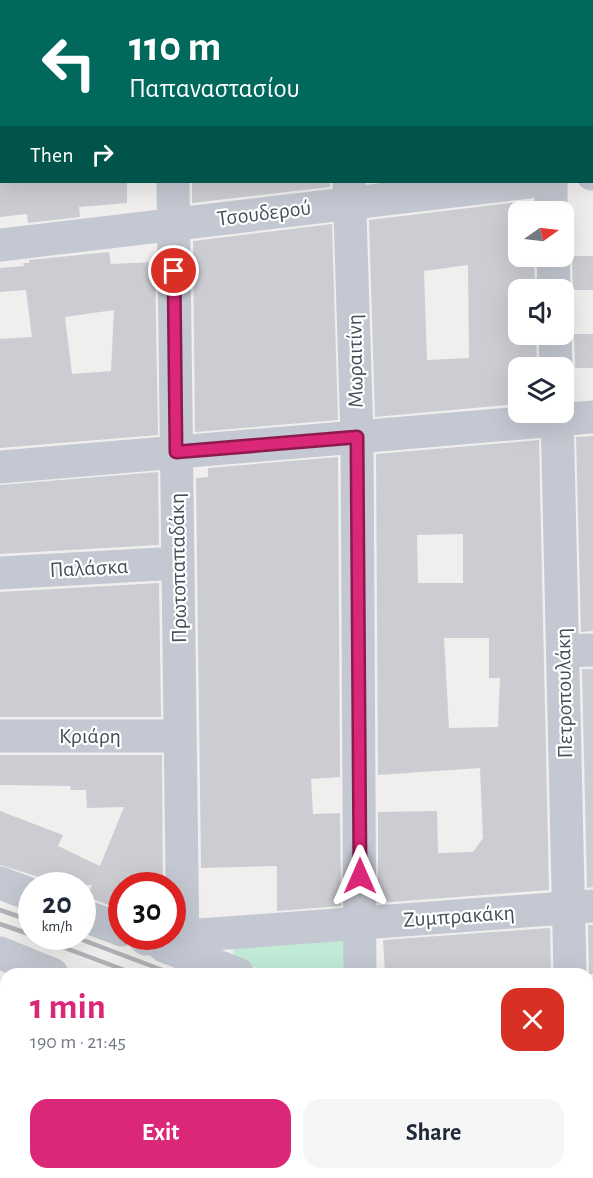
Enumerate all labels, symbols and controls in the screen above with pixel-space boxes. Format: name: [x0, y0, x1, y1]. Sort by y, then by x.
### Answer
icon: left: [30, 24, 108, 102]
text: 110 m: [129, 26, 221, 68]
text: Παπαναστασίου: [129, 75, 300, 102]
icon: right: [86, 138, 119, 171]
text: Then: [30, 144, 74, 166]
street label: Τσουδερού: [216, 196, 312, 230]
north arrow: [508, 201, 574, 267]
map controls: [508, 201, 574, 423]
pin: [148, 245, 199, 296]
icon: arrive: [157, 254, 190, 287]
button: sound: [508, 279, 574, 345]
street label: Μωραιτίνη: [343, 314, 367, 408]
button: layers: [508, 357, 574, 423]
street label: Πρωτοπαπαδάκη: [166, 493, 190, 643]
street label: Παλάσκα: [49, 555, 129, 581]
street label: Πετροπουλάκη: [552, 627, 576, 759]
street label: Κριάρη: [59, 725, 121, 747]
position arrow: [328, 844, 392, 908]
speed limit sign: 30: [108, 872, 186, 950]
text: 20: [42, 889, 72, 919]
street label: Ζυμπρακάκη: [403, 901, 515, 931]
text: km/h: [42, 919, 72, 934]
button: close: [501, 988, 564, 1051]
text: 1 min: [30, 989, 106, 1025]
text: 190 m · 21:45: [30, 1032, 126, 1052]
button: Exit: [30, 1099, 291, 1168]
button: Share: [303, 1099, 564, 1168]

